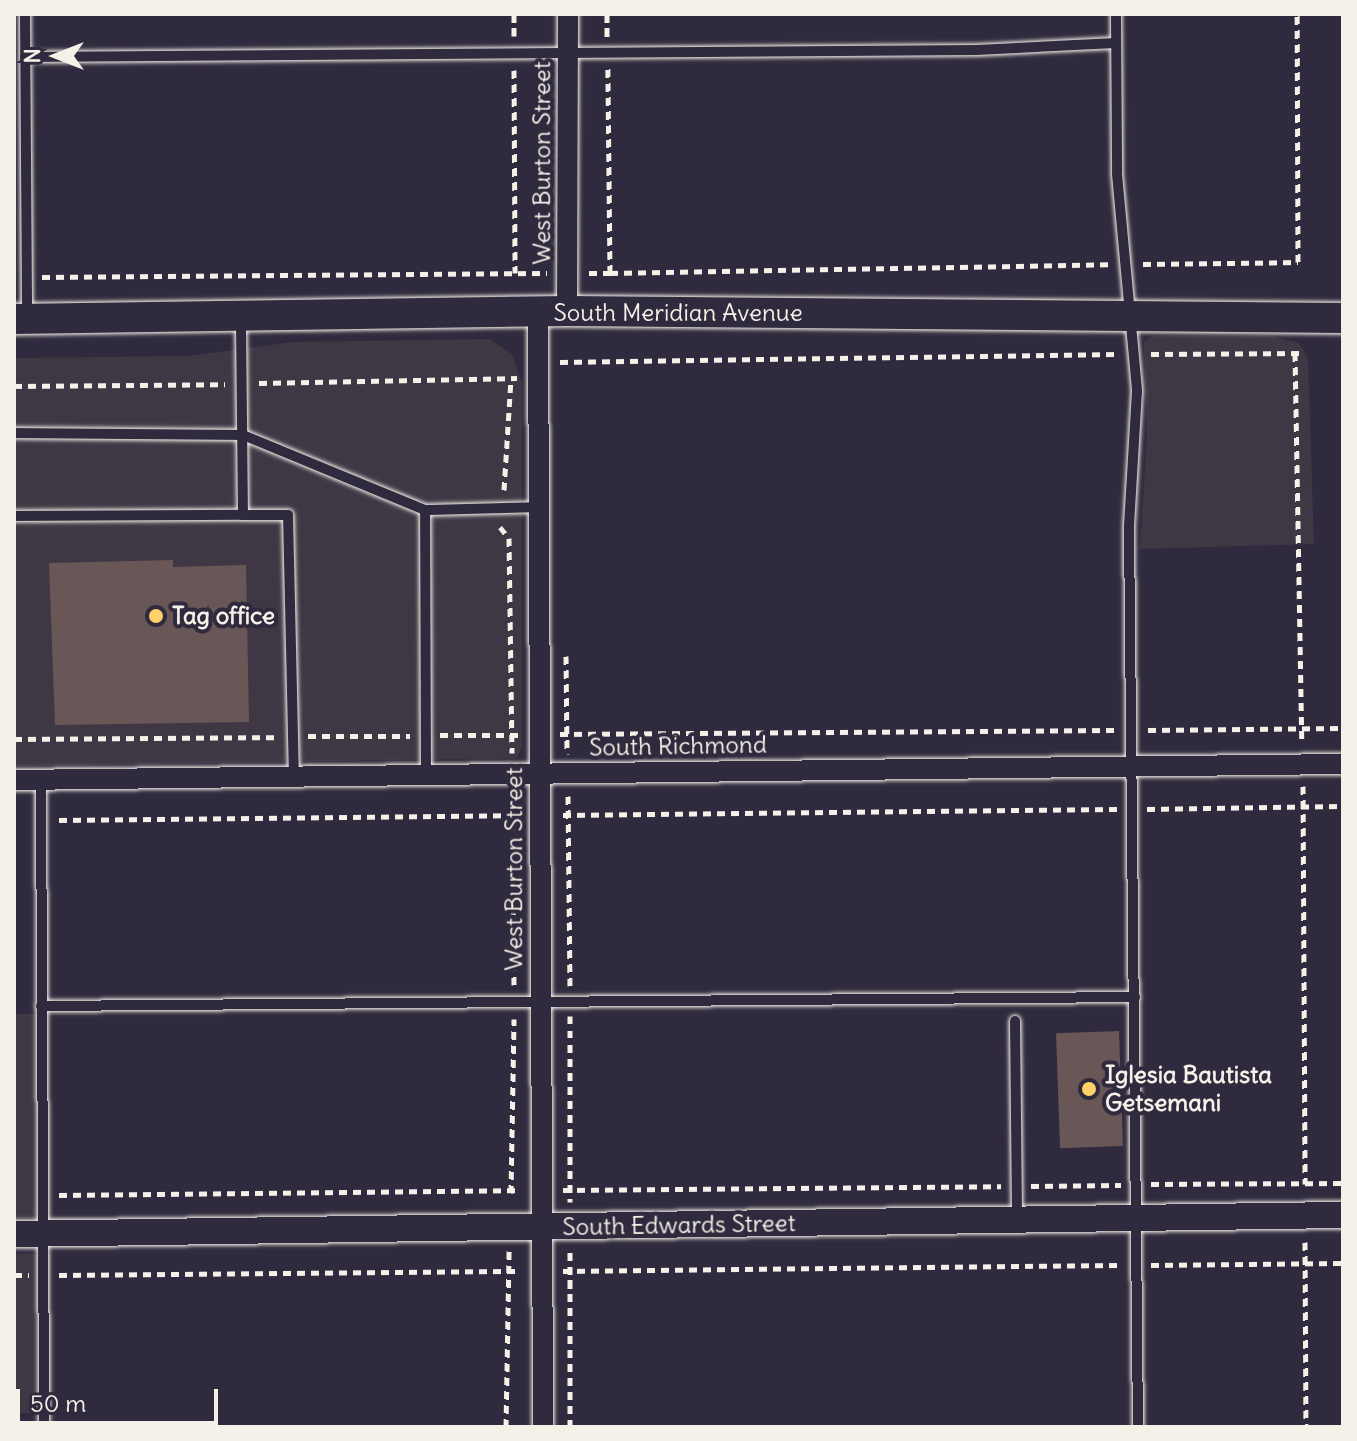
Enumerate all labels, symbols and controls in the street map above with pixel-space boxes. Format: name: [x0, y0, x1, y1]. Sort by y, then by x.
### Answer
north arrow: [16, 16, 96, 96]
text: N: [18, 48, 46, 64]
street label: West Burton Street: [528, 61, 556, 265]
street label: South Meridian Avenue: [553, 299, 803, 327]
place label: Tag office: [172, 602, 275, 630]
marker: Tag office: [147, 607, 165, 625]
street label: South Richmond: [589, 730, 767, 762]
street label: West Burton Street: [500, 767, 528, 971]
place label: Iglesia Bautista Getsemani: [1105, 1061, 1272, 1117]
marker: Iglesia Bautista Getsemani: [1080, 1080, 1098, 1098]
street label: South Edwards Street: [562, 1209, 796, 1241]
scale bar: [20, 1373, 222, 1423]
text: 50 m: [30, 1388, 86, 1418]

